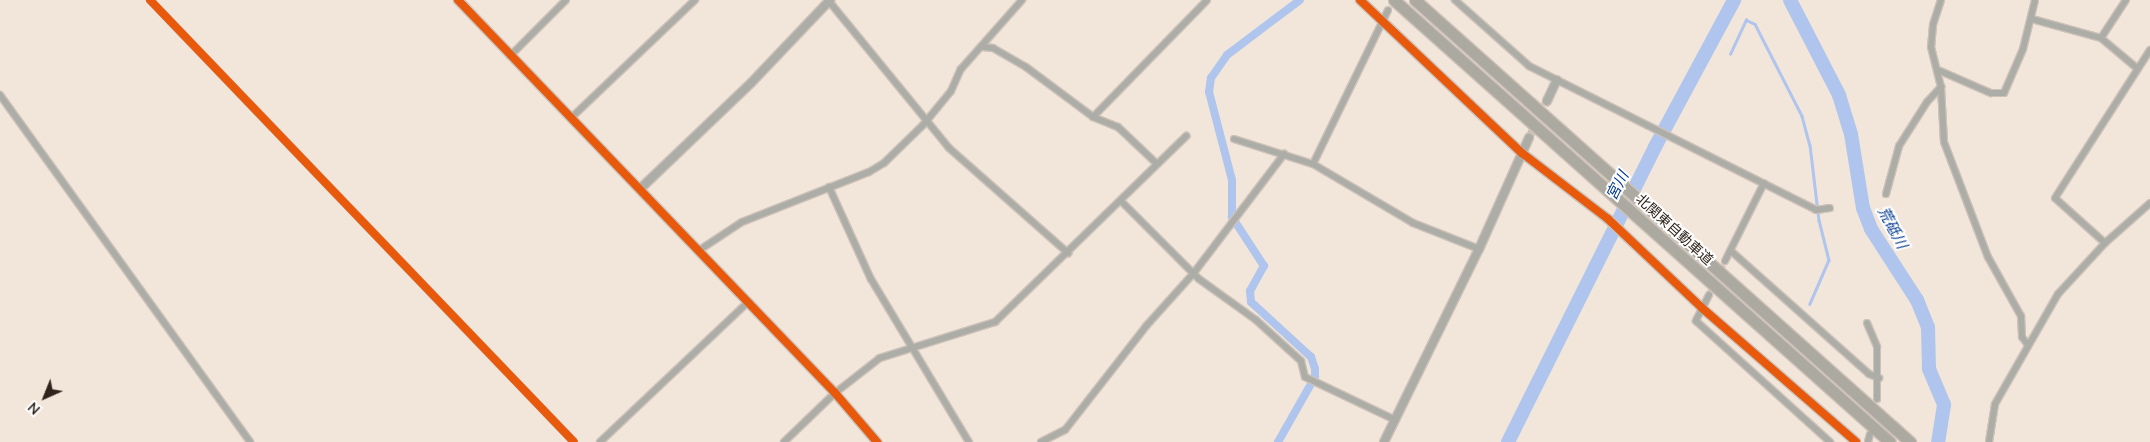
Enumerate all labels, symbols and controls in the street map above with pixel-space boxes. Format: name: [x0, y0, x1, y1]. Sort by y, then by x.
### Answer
water label: 宮川: [1603, 169, 1633, 203]
street label: 北関東自動車道: [1632, 191, 1716, 269]
water label: 荒砥川: [1873, 204, 1911, 252]
north arrow: [20, 372, 70, 422]
text: N: [24, 398, 45, 419]

